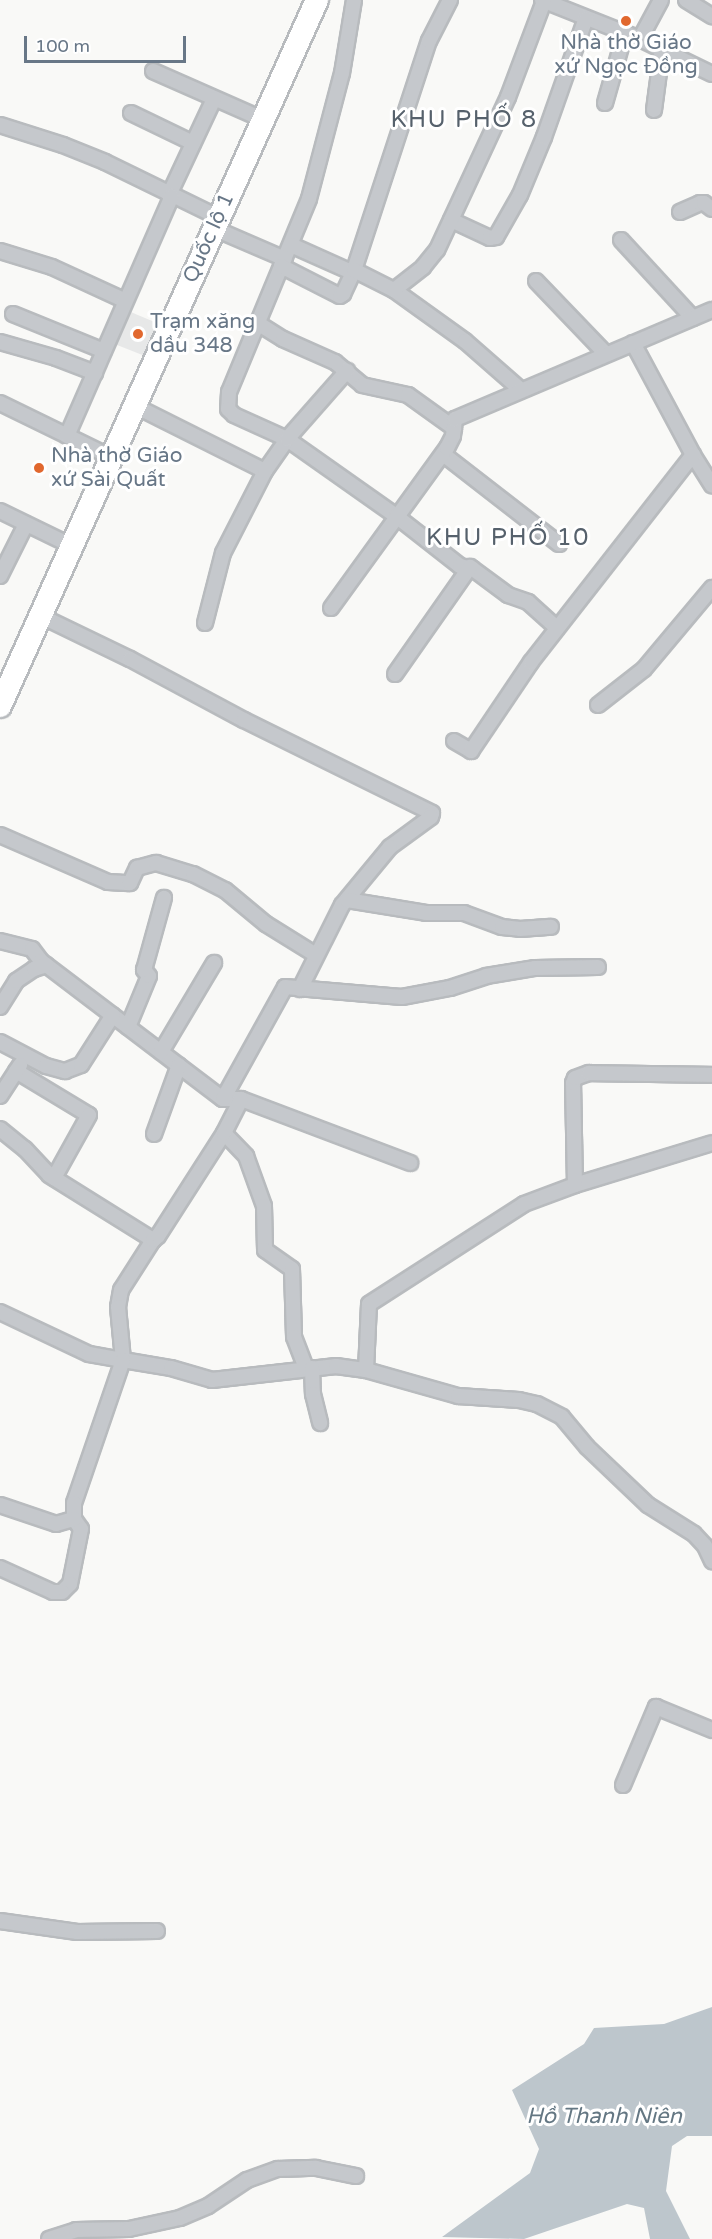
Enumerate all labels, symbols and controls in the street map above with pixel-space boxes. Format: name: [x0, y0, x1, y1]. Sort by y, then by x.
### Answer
marker: Nhà thờ Giáo xứ Ngọc Đồng: [619, 14, 633, 28]
scale bar: [27, 24, 189, 62]
place label: Nhà thờ Giáo xứ Ngọc Đồng: [554, 30, 698, 80]
text: 100 m: [35, 35, 90, 57]
district label: KHU PHỐ 8: [390, 106, 538, 134]
street label: Quốc lộ 1: [178, 189, 240, 287]
place label: Trạm xăng dầu 348: [150, 309, 255, 359]
marker: Trạm xăng dầu 348: [131, 327, 145, 341]
place label: Nhà thờ Giáo xứ Sài Quất: [51, 443, 182, 493]
marker: Nhà thờ Giáo xứ Sài Quất: [32, 461, 46, 475]
district label: KHU PHỐ 10: [426, 524, 590, 552]
water label: Hồ Thanh Niên: [526, 2104, 682, 2130]

